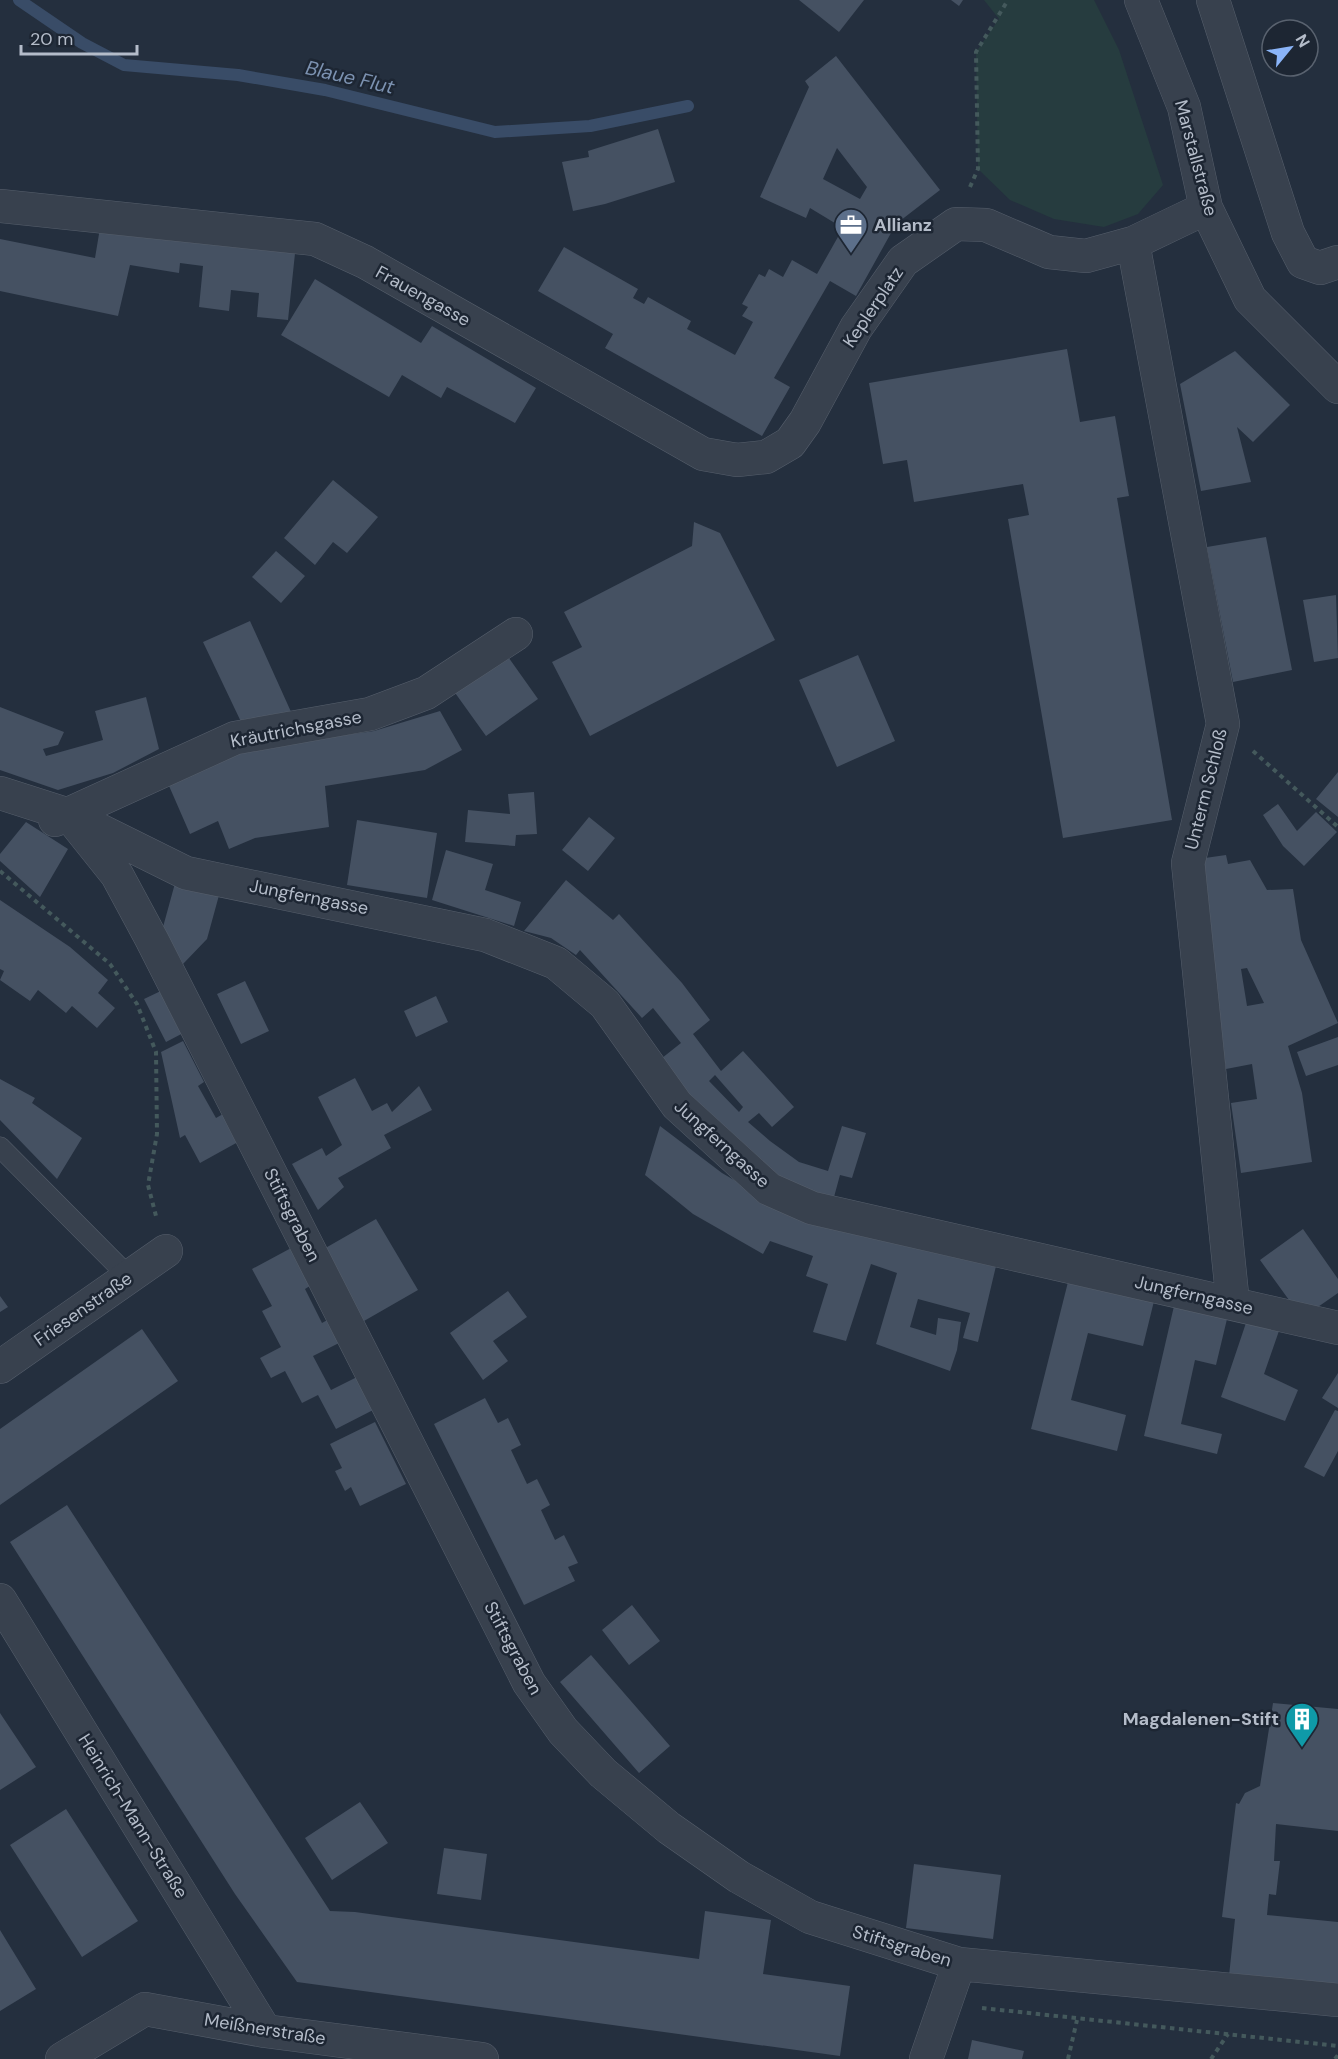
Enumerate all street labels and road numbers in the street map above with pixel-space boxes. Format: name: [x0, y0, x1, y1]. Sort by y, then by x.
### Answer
street label: Marstallstraße: [1169, 97, 1223, 219]
street label: Frauengasse: [371, 260, 475, 332]
street label: Keplerplatz: [837, 262, 909, 352]
street label: Kräutrichsgasse: [228, 705, 364, 753]
street label: Unterm Schloß: [1179, 726, 1233, 852]
street label: Jungferngasse: [247, 874, 371, 920]
street label: Jungferngasse: [669, 1095, 775, 1193]
street label: Stiftsgraben: [258, 1164, 326, 1266]
street label: Friesenstraße: [29, 1266, 137, 1352]
street label: Jungferngasse: [1132, 1270, 1256, 1320]
street label: Stiftsgraben: [478, 1597, 548, 1699]
street label: Heinrich-Mann-Straße: [73, 1729, 193, 1903]
street label: Stiftsgraben: [850, 1920, 954, 1972]
street label: Meißnerstraße: [202, 2008, 328, 2050]

